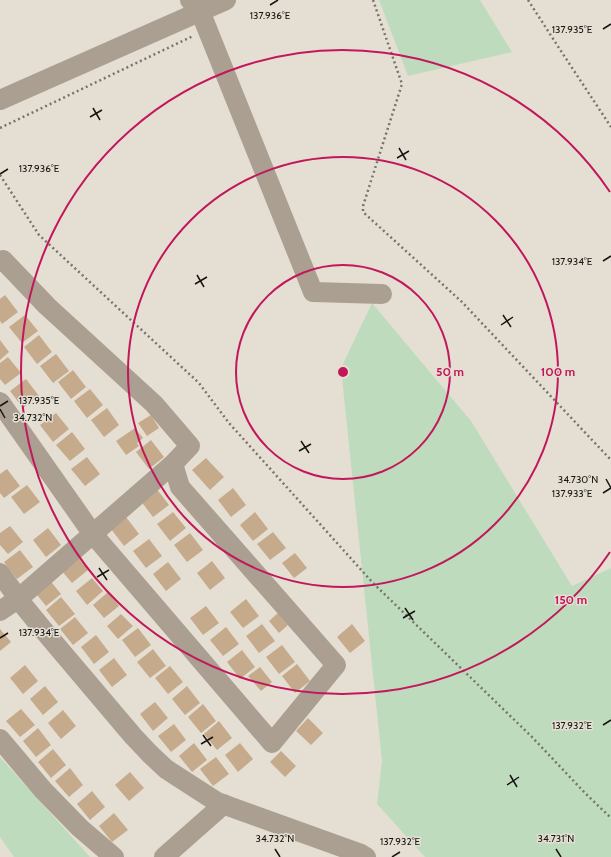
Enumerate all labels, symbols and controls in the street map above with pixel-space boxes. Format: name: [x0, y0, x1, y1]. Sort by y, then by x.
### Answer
text: 137.936°E: [250, 9, 291, 22]
text: 137.935°E: [552, 23, 593, 36]
text: 137.936°E: [19, 162, 60, 175]
text: 137.934°E: [552, 255, 593, 268]
text: 50 m: [436, 364, 464, 379]
text: 100 m: [541, 364, 575, 379]
centre of rings: [336, 365, 350, 379]
text: 137.935°E: [19, 394, 60, 407]
text: 34.732°N: [14, 411, 52, 424]
text: 34.730°N: [558, 473, 598, 486]
text: 137.933°E: [552, 487, 593, 500]
text: 150 m: [555, 592, 587, 607]
text: 137.934°E: [19, 626, 60, 639]
text: 137.932°E: [552, 719, 593, 732]
text: 34.732°N: [256, 832, 294, 845]
text: 34.731°N: [538, 832, 574, 845]
text: 137.932°E: [380, 835, 421, 848]

